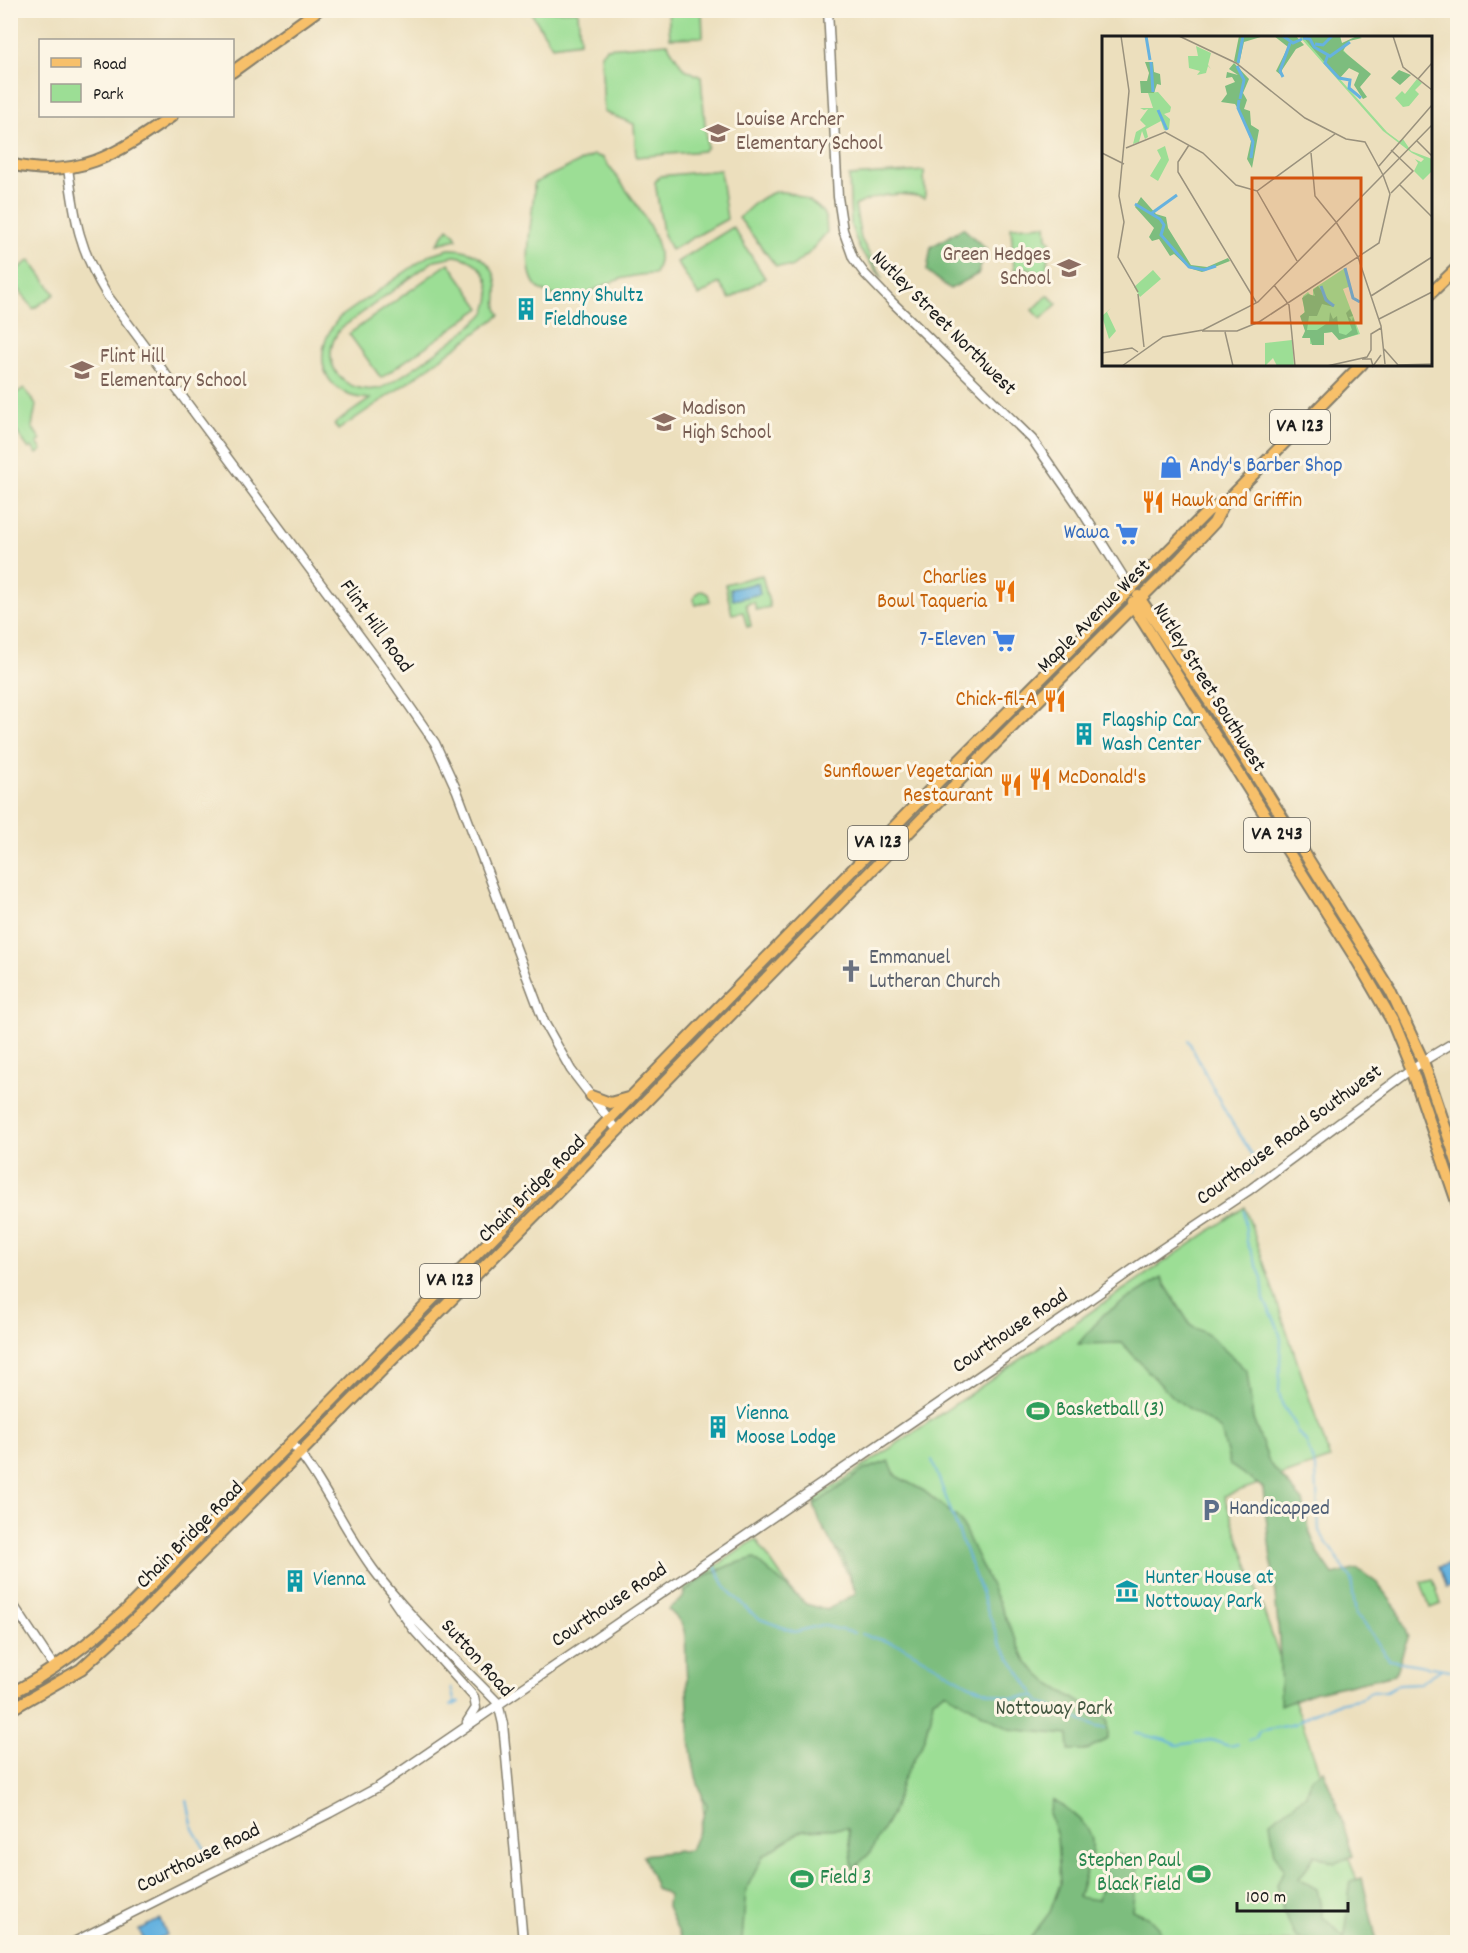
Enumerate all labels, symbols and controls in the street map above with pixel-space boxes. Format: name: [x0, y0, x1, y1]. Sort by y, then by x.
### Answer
inset map: [1102, 36, 1432, 366]
legend: [39, 39, 234, 117]
text: Road: [93, 53, 127, 78]
text: Park: [93, 83, 124, 108]
place label: Louise Archer Elementary School: [736, 106, 883, 160]
school or university icon: Louise Archer Elementary School: [705, 120, 731, 146]
place label: Green Hedges School: [942, 241, 1051, 295]
street label: Nutley Street Northwest: [864, 245, 1023, 404]
school or university icon: Green Hedges School: [1056, 255, 1082, 281]
place label: Lenny Shultz Fieldhouse: [544, 282, 643, 336]
building icon: Lenny Shultz Fieldhouse: [513, 296, 539, 322]
place label: Flint Hill Elementary School: [100, 343, 247, 397]
school or university icon: Flint Hill Elementary School: [69, 357, 95, 383]
place label: Madison High School: [682, 395, 771, 449]
school or university icon: Madison High School: [651, 409, 677, 435]
road number: VA 123: [1270, 410, 1330, 444]
place label: Andy's Barber Shop: [1189, 452, 1343, 482]
shop icon: Andy's Barber Shop: [1158, 454, 1184, 480]
place label: Hawk and Griffin: [1171, 487, 1302, 517]
restaurant icon: Hawk and Griffin: [1140, 489, 1166, 515]
place label: Wawa: [1064, 519, 1110, 549]
supermarket icon: Wawa: [1114, 521, 1140, 547]
street label: Maple Avenue West: [1031, 553, 1159, 681]
place label: Charlies Bowl Taqueria: [877, 564, 988, 618]
street label: Flint Hill Road: [331, 574, 419, 680]
restaurant icon: Charlies Bowl Taqueria: [992, 578, 1018, 604]
street label: Nutley Street Southwest: [1144, 597, 1273, 779]
place label: 7-Eleven: [919, 626, 986, 656]
supermarket icon: 7-Eleven: [991, 628, 1017, 654]
place label: Chick-fil-A: [956, 686, 1037, 716]
restaurant icon: Chick-fil-A: [1042, 688, 1068, 714]
place label: Flagship Car Wash Center: [1102, 707, 1201, 761]
building icon: Flagship Car Wash Center: [1071, 721, 1097, 747]
place label: Sunflower Vegetarian Restaurant: [823, 758, 993, 812]
place label: McDonald's: [1058, 764, 1146, 794]
restaurant icon: McDonald's: [1027, 766, 1053, 792]
restaurant icon: Sunflower Vegetarian Restaurant: [998, 772, 1024, 798]
road number: VA 243: [1244, 818, 1310, 852]
road number: VA 123: [848, 826, 908, 860]
place label: Emmanuel Lutheran Church: [869, 944, 1000, 998]
church icon: Emmanuel Lutheran Church: [838, 958, 864, 984]
street label: Courthouse Road Southwest: [1191, 1058, 1389, 1214]
street label: Chain Bridge Road: [472, 1129, 594, 1251]
road number: VA 123: [420, 1264, 480, 1298]
street label: Courthouse Road: [947, 1282, 1075, 1382]
place label: Basketball (3): [1056, 1396, 1164, 1426]
sports icon: Basketball (3): [1025, 1398, 1051, 1424]
place label: Vienna Moose Lodge: [736, 1400, 836, 1454]
building icon: Vienna Moose Lodge: [705, 1414, 731, 1440]
street label: Chain Bridge Road: [130, 1475, 252, 1597]
place label: Handicapped: [1229, 1495, 1330, 1525]
parking icon: Handicapped: [1198, 1497, 1224, 1523]
street label: Courthouse Road: [546, 1556, 674, 1656]
place label: Hunter House at Nottoway Park: [1145, 1564, 1274, 1618]
place label: Vienna: [313, 1566, 367, 1596]
building icon: Vienna: [282, 1568, 308, 1594]
museum icon: Hunter House at Nottoway Park: [1114, 1578, 1140, 1604]
street label: Sutton Road: [432, 1613, 520, 1705]
park label: Nottoway Park: [995, 1695, 1113, 1725]
street label: Courthouse Road: [132, 1816, 266, 1902]
place label: Stephen Paul Black Field: [1078, 1847, 1181, 1901]
sports icon: Stephen Paul Black Field: [1186, 1861, 1212, 1887]
place label: Field 3: [820, 1864, 871, 1894]
sports icon: Field 3: [789, 1866, 815, 1892]
scale bar: [1237, 1875, 1348, 1913]
text: 100 m: [1246, 1886, 1286, 1911]

